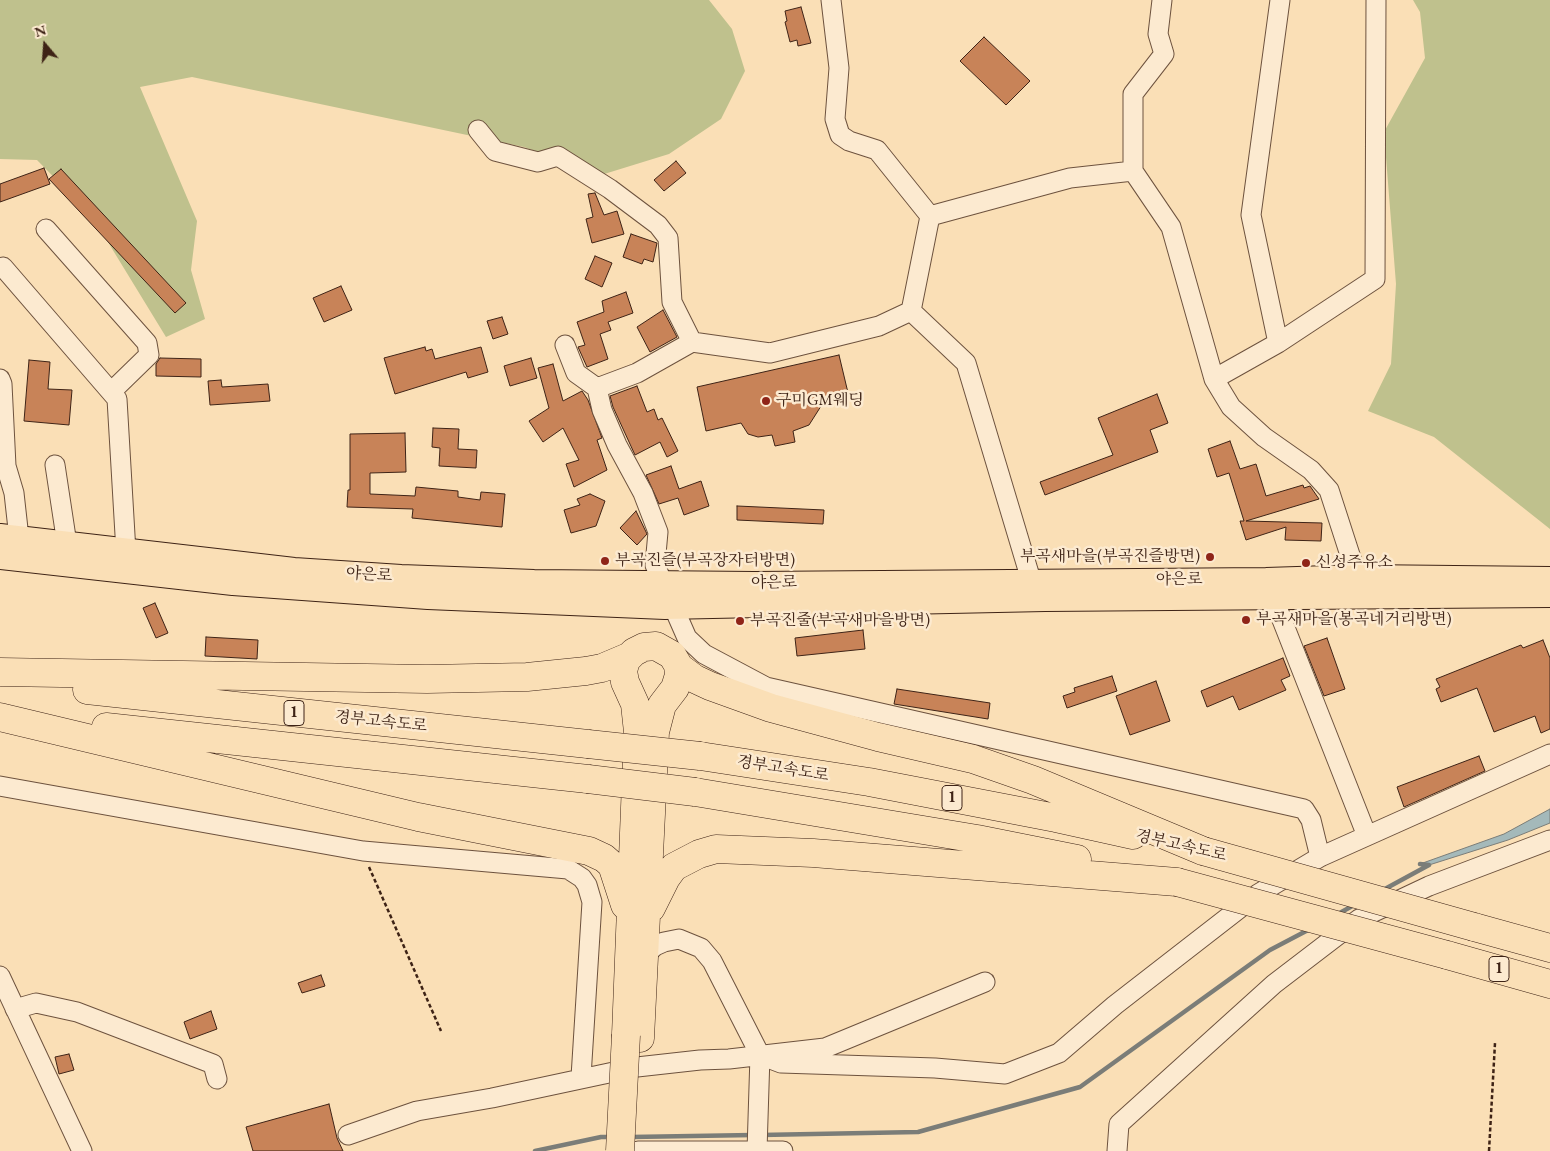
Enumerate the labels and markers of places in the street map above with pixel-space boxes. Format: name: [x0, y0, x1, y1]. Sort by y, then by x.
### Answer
place label: 구미GM웨딩: [776, 391, 864, 411]
marker: 구미GM웨딩: [760, 395, 772, 407]
place label: 부곡새마을(부곡진즐방면): [1020, 547, 1200, 567]
place label: 부곡진즐(부곡장자터방면): [615, 551, 795, 571]
marker: 부곡새마을(부곡진즐방면): [1204, 551, 1216, 563]
place label: 신성주유소: [1316, 553, 1393, 573]
marker: 부곡진즐(부곡장자터방면): [599, 555, 611, 567]
marker: 신성주유소: [1300, 557, 1312, 569]
place label: 부곡새마을(봉곡네거리방면): [1256, 610, 1452, 630]
place label: 부곡진줄(부곡새마을방면): [750, 611, 930, 631]
marker: 부곡새마을(봉곡네거리방면): [1240, 614, 1252, 626]
marker: 부곡진줄(부곡새마을방면): [734, 615, 746, 627]

